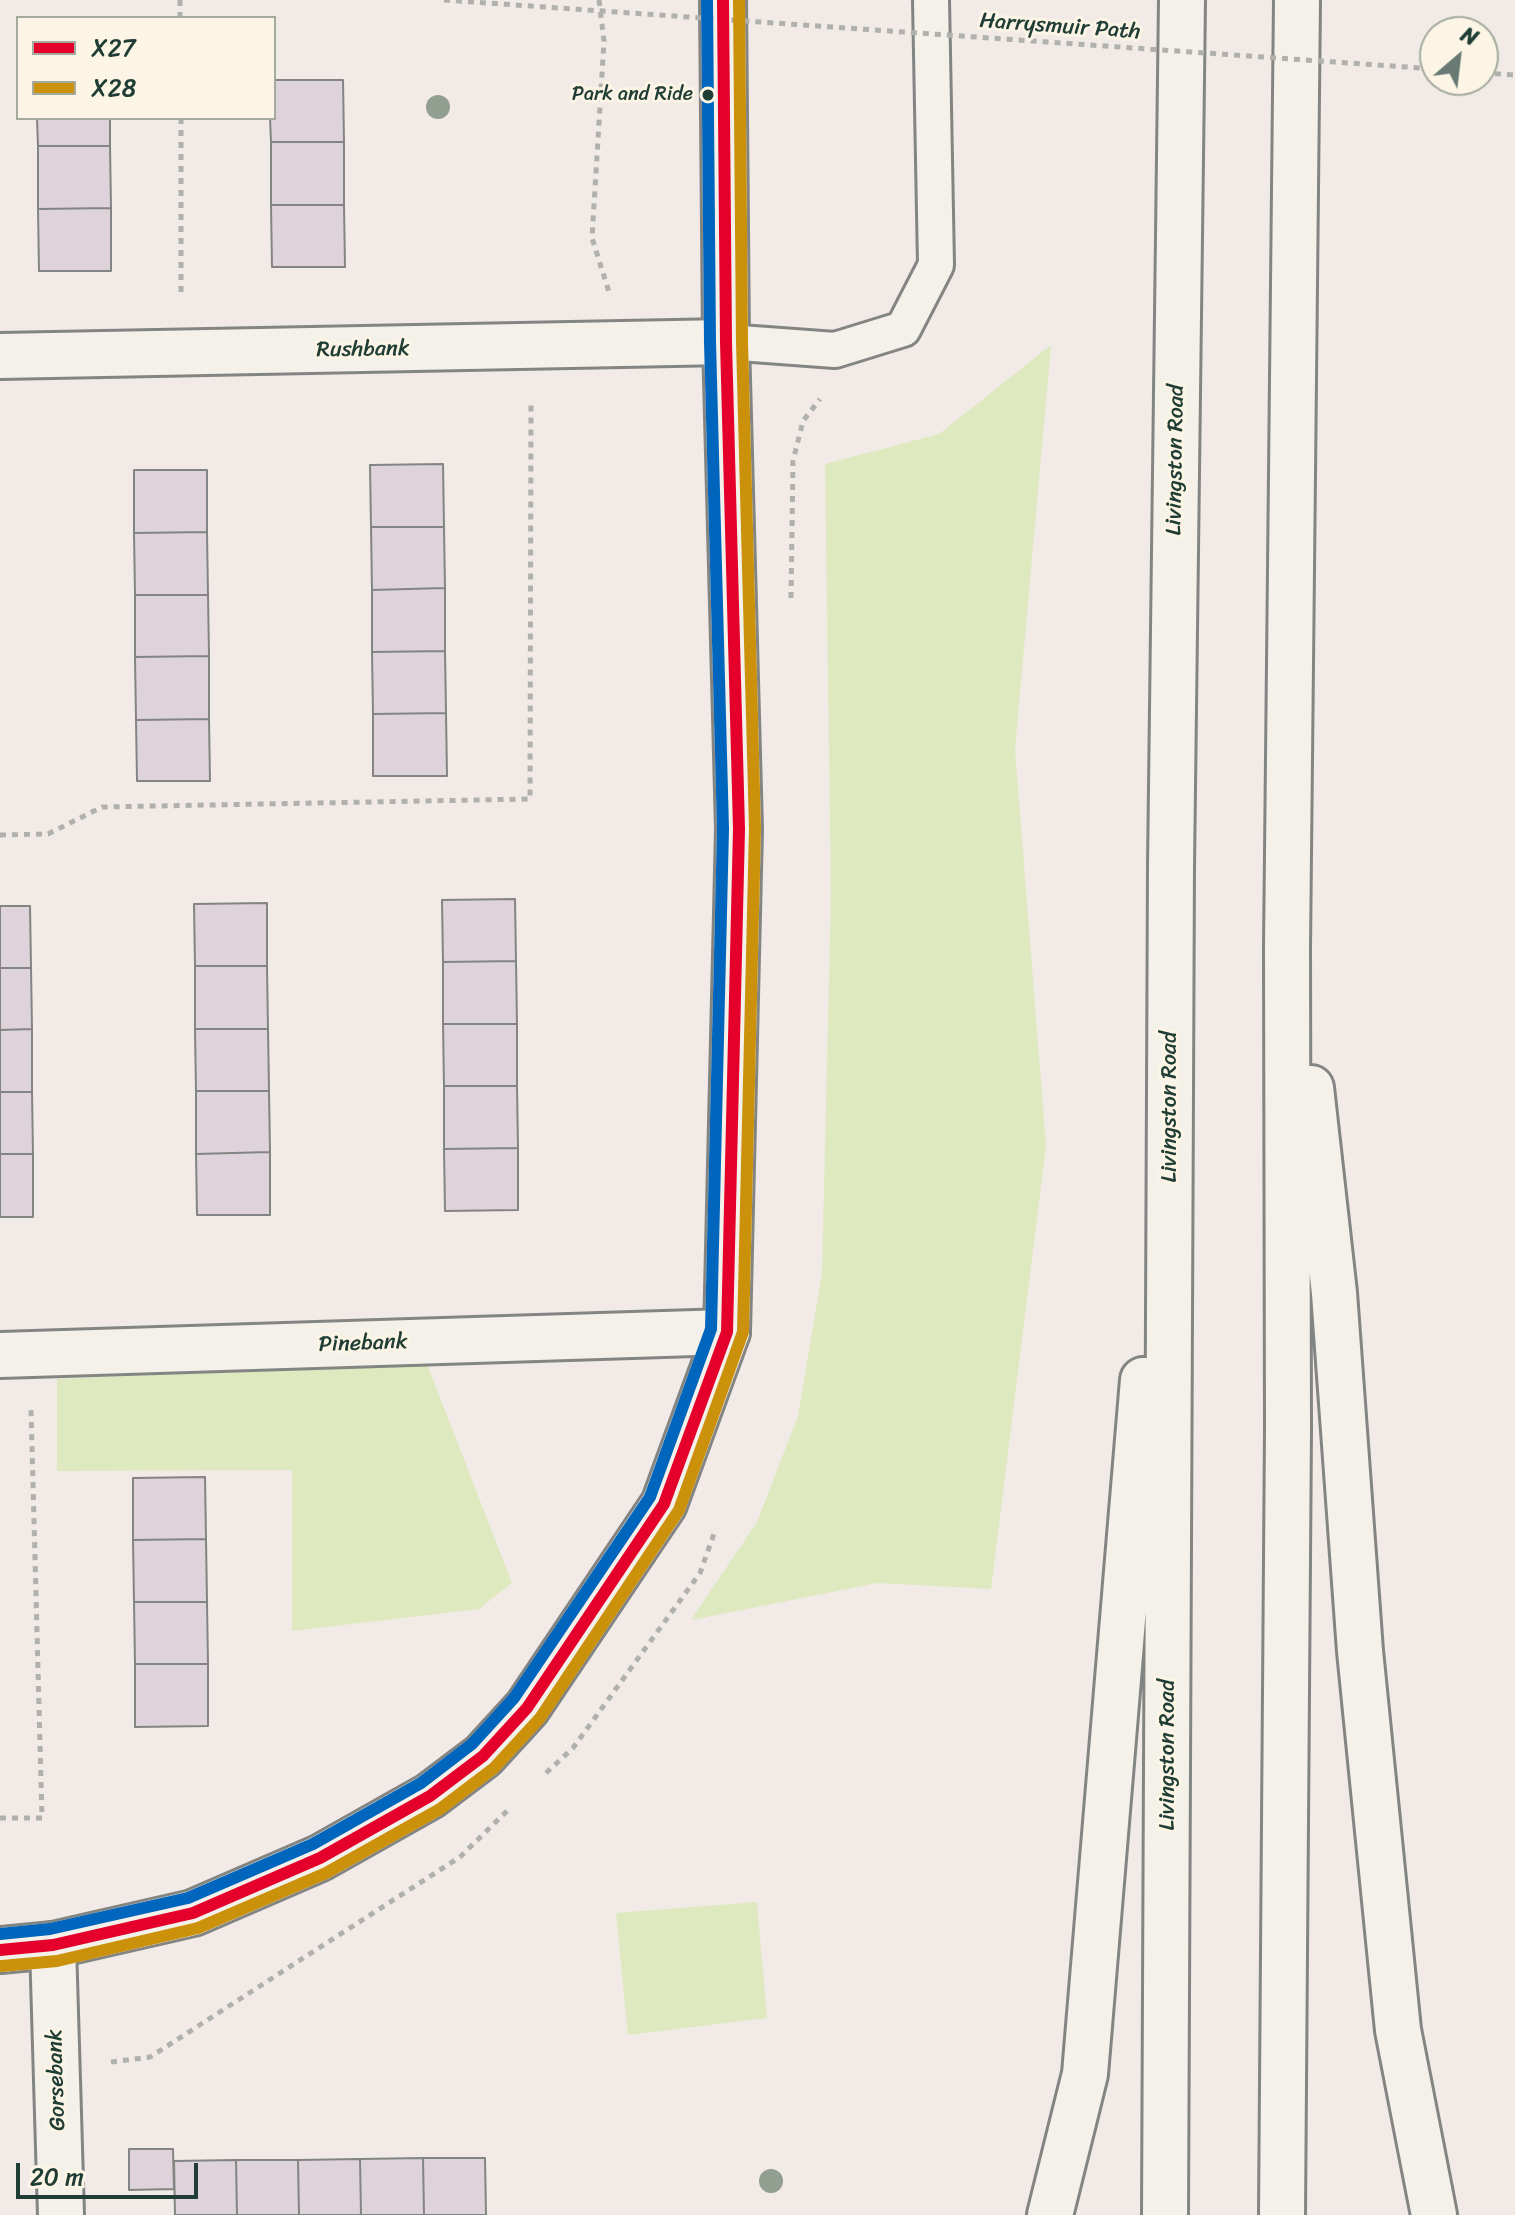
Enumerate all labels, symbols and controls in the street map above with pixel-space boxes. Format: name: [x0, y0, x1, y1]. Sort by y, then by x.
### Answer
street label: Harrysmuir Path: [979, 8, 1141, 46]
text: N: [1454, 15, 1485, 57]
legend: [16, 16, 276, 120]
north arrow: [1419, 16, 1499, 96]
text: X27: [92, 27, 135, 69]
text: X28: [92, 67, 136, 109]
place label: Park and Ride: [572, 83, 693, 107]
marker: Park and Ride: [700, 87, 716, 103]
street label: Rushbank: [316, 336, 410, 364]
street label: Livingston Road: [1161, 384, 1191, 536]
street label: Livingston Road: [1157, 1032, 1183, 1182]
street label: Pinebank: [318, 1329, 408, 1359]
street label: Livingston Road: [1155, 1680, 1181, 1830]
street label: Gorsebank: [42, 2029, 72, 2131]
scale bar: [20, 2147, 202, 2197]
text: 20 m: [30, 2156, 84, 2198]

